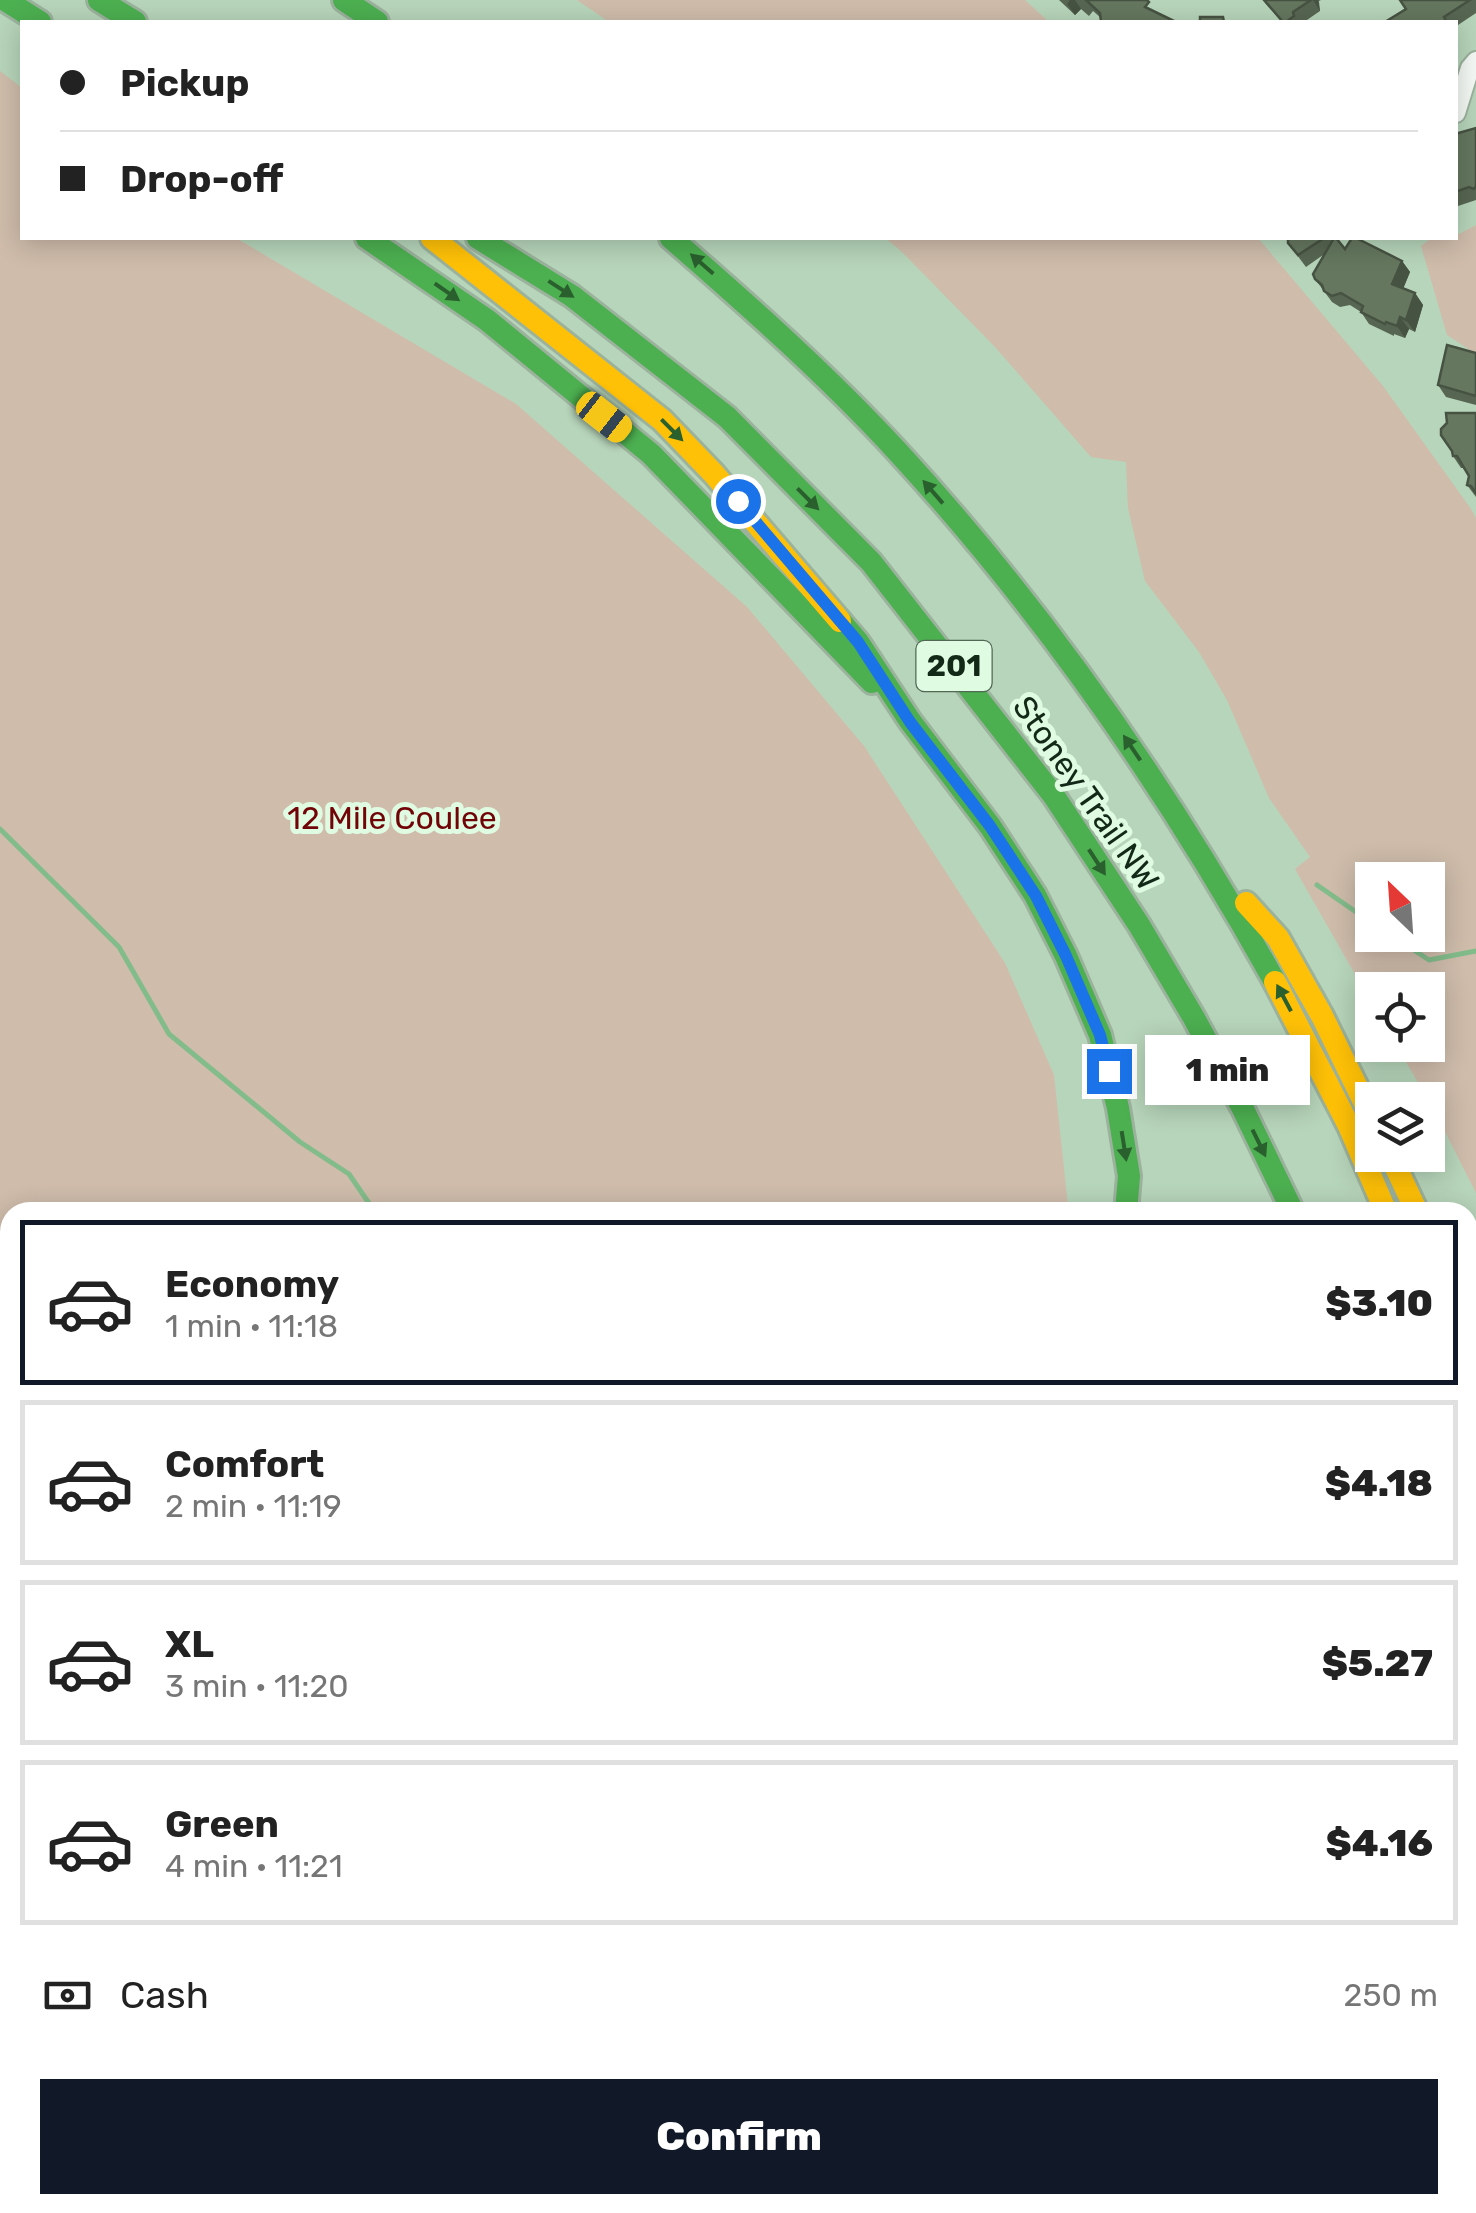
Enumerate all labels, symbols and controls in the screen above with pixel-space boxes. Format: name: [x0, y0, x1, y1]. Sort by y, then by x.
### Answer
text: Pickup: [120, 60, 249, 106]
text: Drop-off: [120, 156, 283, 202]
one-way arrow: [689, 254, 714, 275]
one-way arrow: [547, 280, 574, 298]
one-way arrow: [434, 282, 460, 301]
car: [571, 387, 637, 447]
one-way arrow: [659, 418, 683, 442]
route start: [716, 479, 761, 524]
one-way arrow: [922, 480, 944, 505]
one-way arrow: [796, 486, 820, 510]
road number: 201: [916, 641, 992, 691]
street label: Stoney Trail NW: [1005, 689, 1167, 897]
one-way arrow: [1123, 735, 1142, 762]
park label: 12 Mile Coulee: [287, 799, 497, 837]
one-way arrow: [1088, 848, 1106, 876]
north arrow: [1355, 862, 1445, 952]
map controls: [1355, 862, 1445, 1172]
button: locate: [1355, 972, 1445, 1062]
one-way arrow: [1275, 984, 1292, 1013]
callout: 1 min: [1144, 1036, 1309, 1106]
route end: [1087, 1049, 1132, 1094]
text: 1 min: [1186, 1051, 1269, 1089]
button: layers: [1355, 1082, 1445, 1172]
one-way arrow: [1251, 1129, 1268, 1158]
one-way arrow: [1117, 1131, 1132, 1163]
icon: car: [45, 1258, 135, 1348]
text: Economy: [165, 1261, 339, 1307]
text: $3.10: [1325, 1280, 1433, 1326]
text: 1 min · 11:18: [165, 1307, 338, 1345]
icon: car: [45, 1438, 135, 1528]
text: Comfort: [165, 1441, 324, 1487]
text: $4.18: [1325, 1460, 1433, 1506]
text: 2 min · 11:19: [165, 1487, 342, 1525]
icon: car: [45, 1618, 135, 1708]
text: XL: [165, 1621, 214, 1667]
text: $5.27: [1322, 1640, 1433, 1686]
text: 3 min · 11:20: [165, 1667, 349, 1705]
icon: car: [45, 1798, 135, 1888]
text: Green: [165, 1801, 279, 1847]
text: $4.16: [1326, 1820, 1433, 1866]
text: 4 min · 11:21: [165, 1847, 343, 1885]
icon: cash: [40, 1968, 95, 2023]
text: Cash: [120, 1972, 209, 2018]
text: 250 m: [1344, 1976, 1438, 2014]
button: Confirm: [40, 2079, 1438, 2194]

